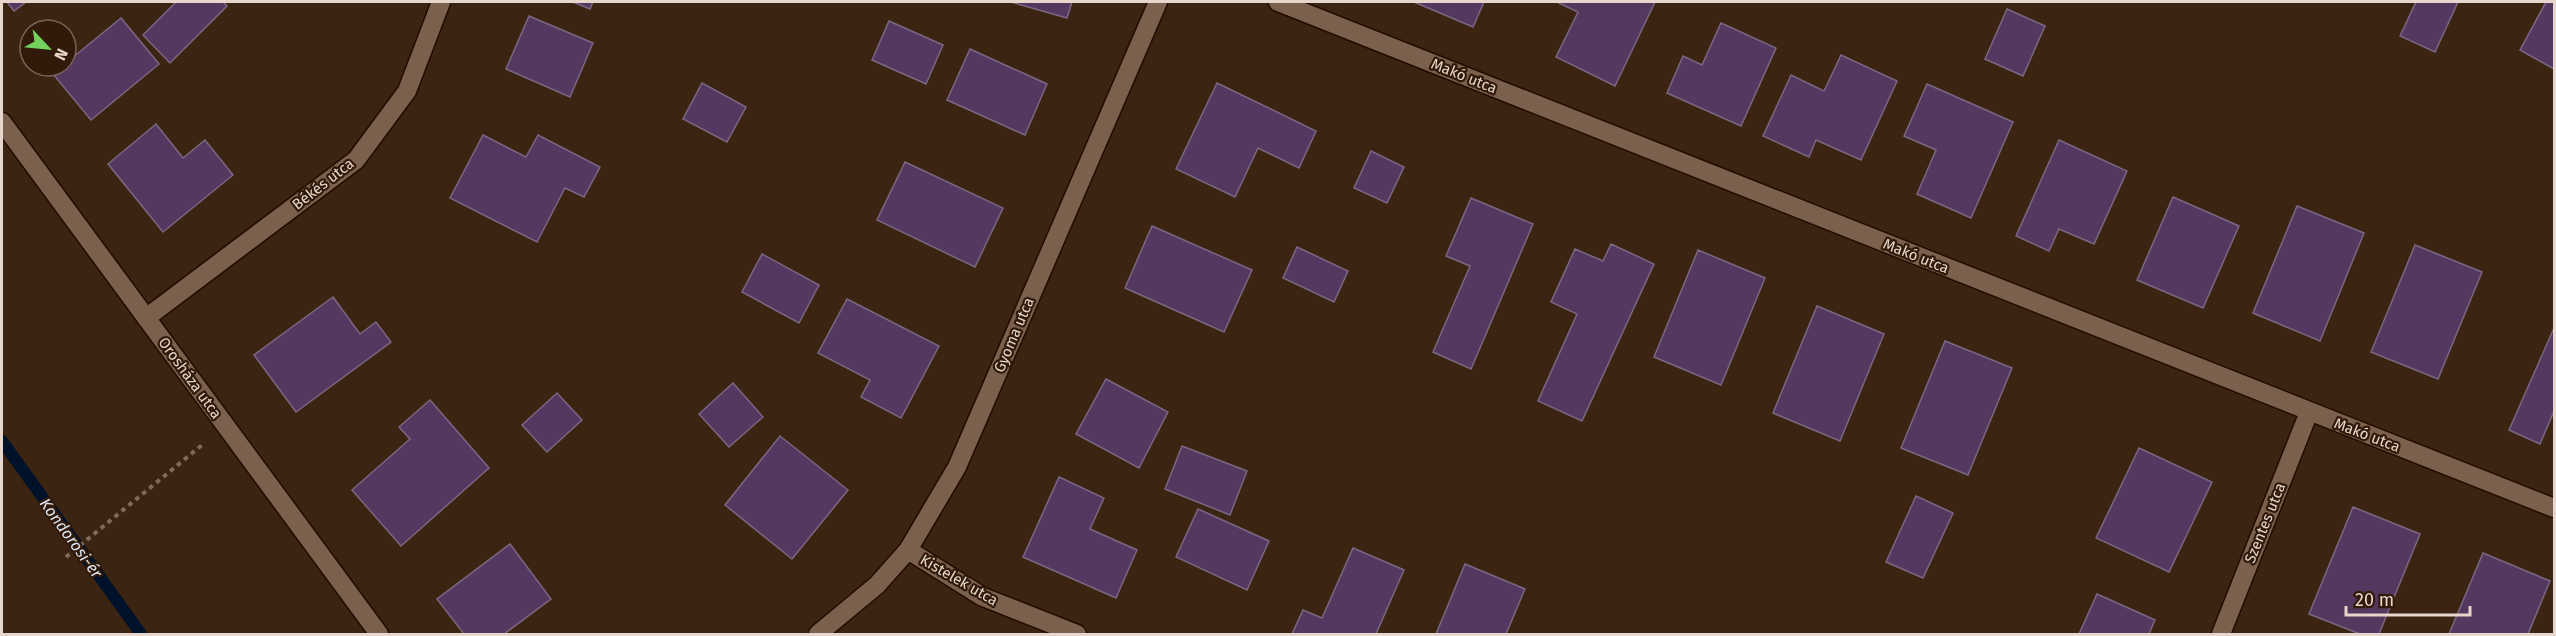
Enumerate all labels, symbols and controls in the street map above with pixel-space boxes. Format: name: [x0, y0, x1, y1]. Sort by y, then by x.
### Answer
north arrow: [18, 18, 78, 78]
text: N: [50, 45, 72, 63]
street label: Makó utca: [1429, 55, 1499, 97]
street label: Békés utca: [289, 154, 357, 214]
street label: Makó utca: [1881, 235, 1951, 277]
street label: Gyoma utca: [990, 295, 1038, 375]
street label: Orosháza utca: [155, 334, 225, 422]
street label: Makó utca: [2331, 414, 2403, 456]
street label: Szentes utca: [2241, 480, 2289, 566]
water label: Kondorosi-ér: [36, 495, 107, 582]
street label: Kistelek utca: [917, 551, 1001, 609]
scale bar: [2346, 579, 2470, 617]
text: 20 m: [2355, 589, 2394, 611]

